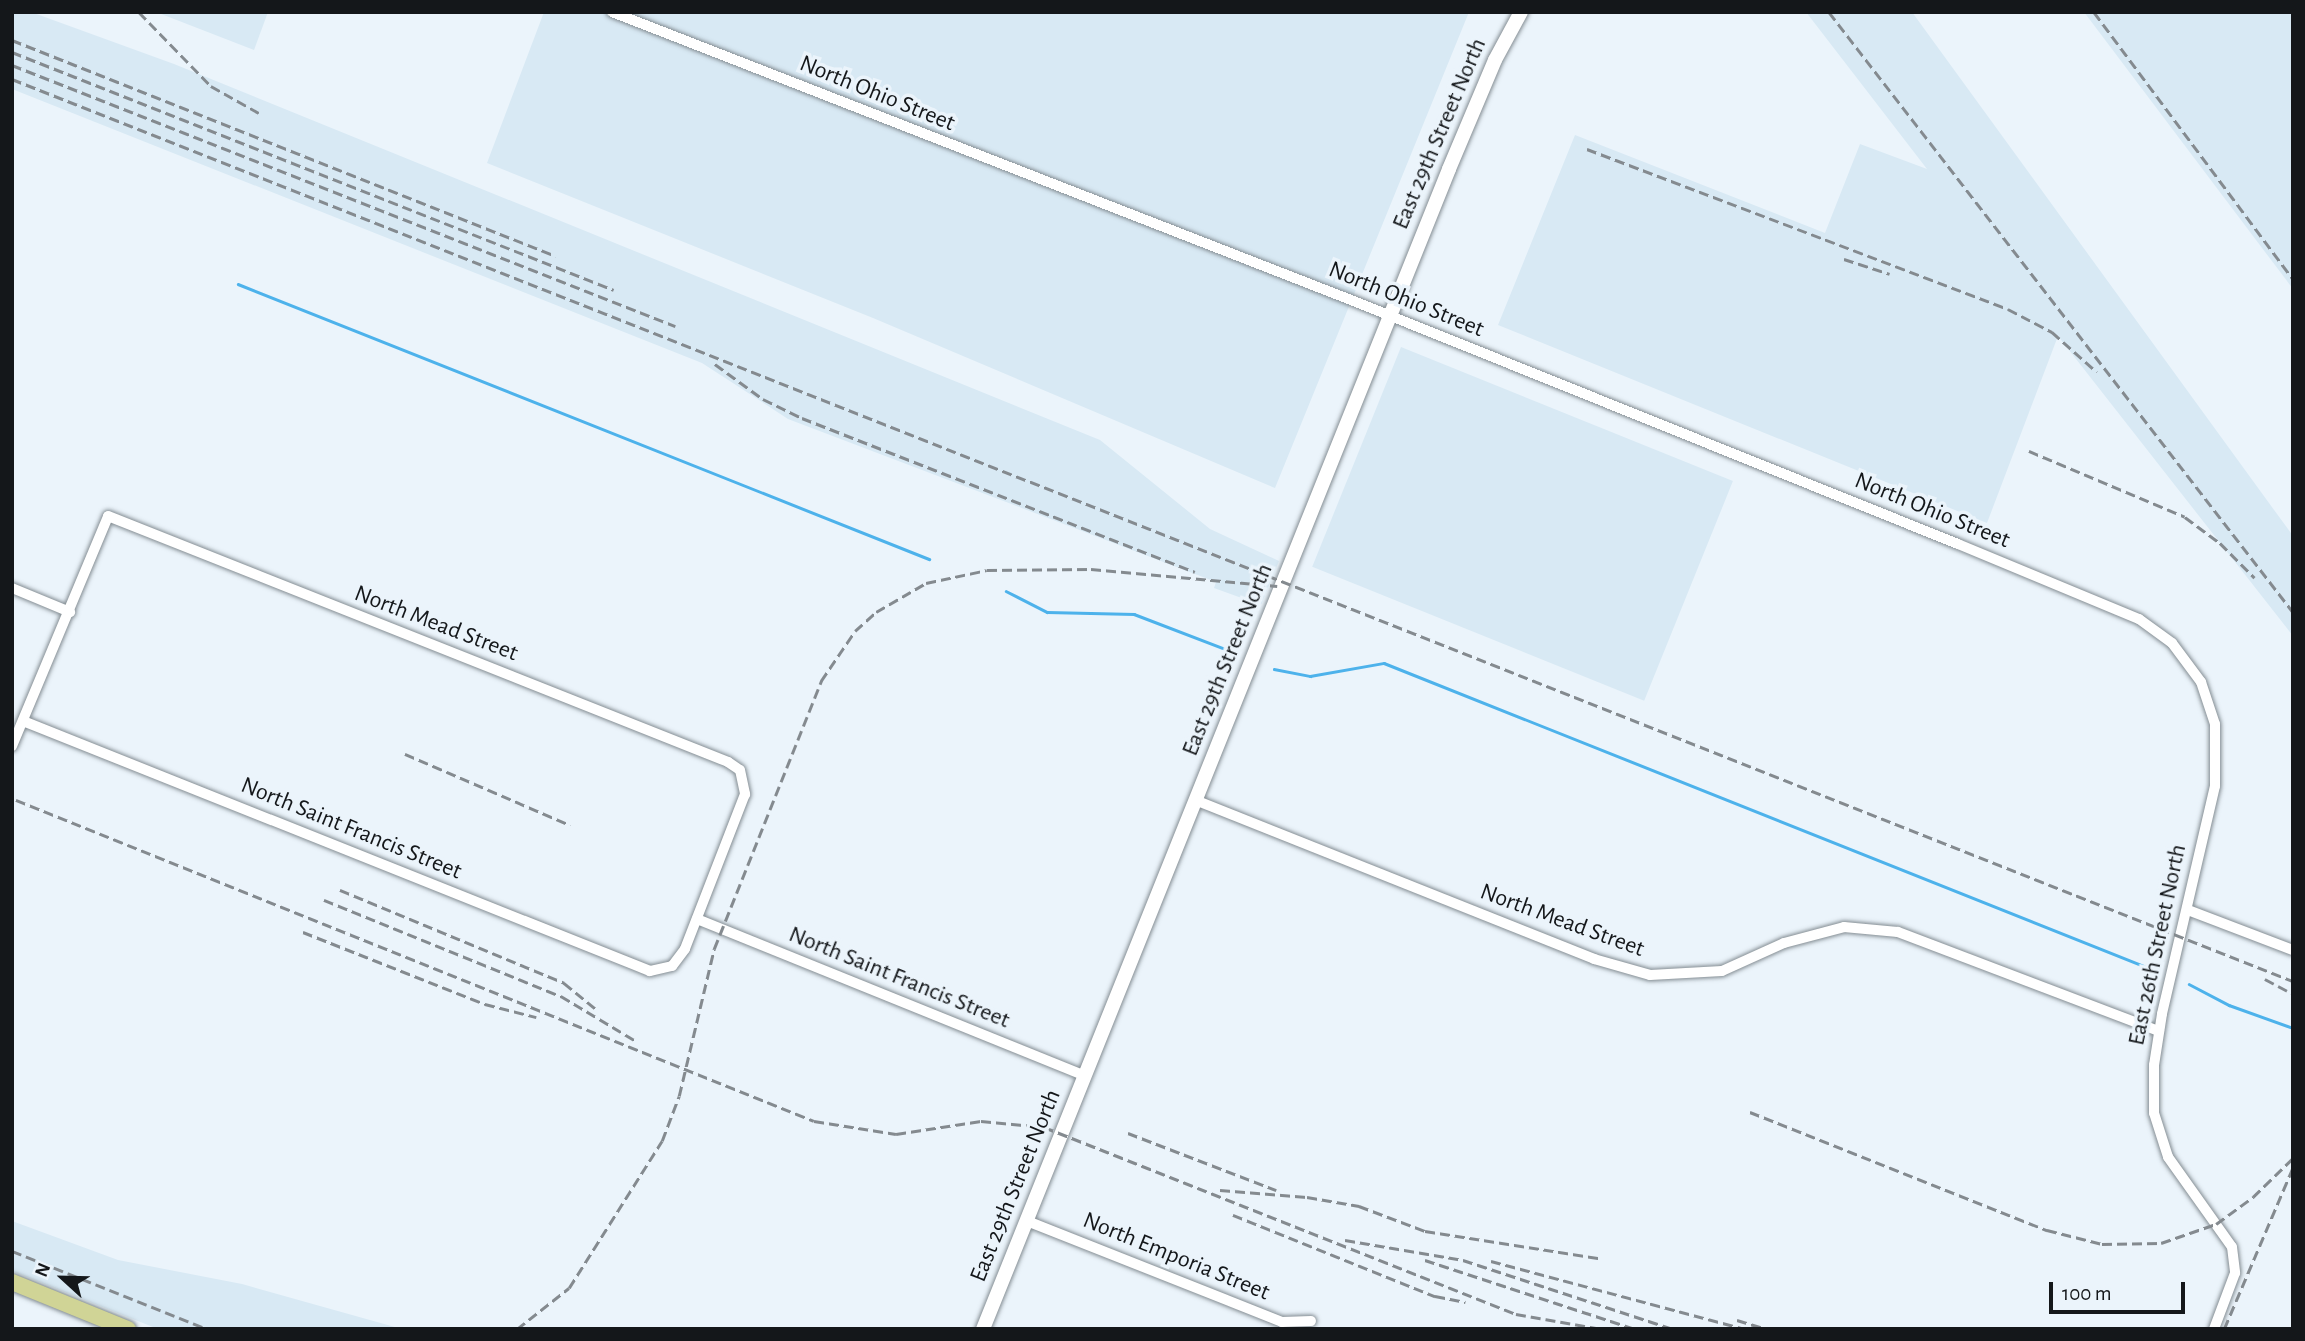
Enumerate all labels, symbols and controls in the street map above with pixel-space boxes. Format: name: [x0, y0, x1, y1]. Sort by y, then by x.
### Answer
street label: East 29th Street North: [1387, 34, 1493, 234]
street label: North Ohio Street: [795, 50, 959, 138]
street label: North Ohio Street: [1324, 256, 1488, 344]
street label: North Ohio Street: [1850, 467, 2014, 555]
street label: East 29th Street North: [1176, 560, 1280, 760]
street label: North Mead Street: [350, 580, 522, 668]
street label: North Saint Francis Street: [236, 772, 466, 886]
street label: East 26th Street North: [2123, 842, 2193, 1048]
street label: North Mead Street: [1476, 878, 1648, 964]
street label: North Saint Francis Street: [784, 921, 1014, 1035]
street label: East 29th Street North: [964, 1086, 1068, 1286]
street label: North Emporia Street: [1078, 1206, 1274, 1308]
north arrow: [28, 1243, 98, 1313]
text: N: [32, 1260, 54, 1280]
scale bar: [2053, 1268, 2190, 1312]
text: 100 m: [2062, 1283, 2112, 1304]

